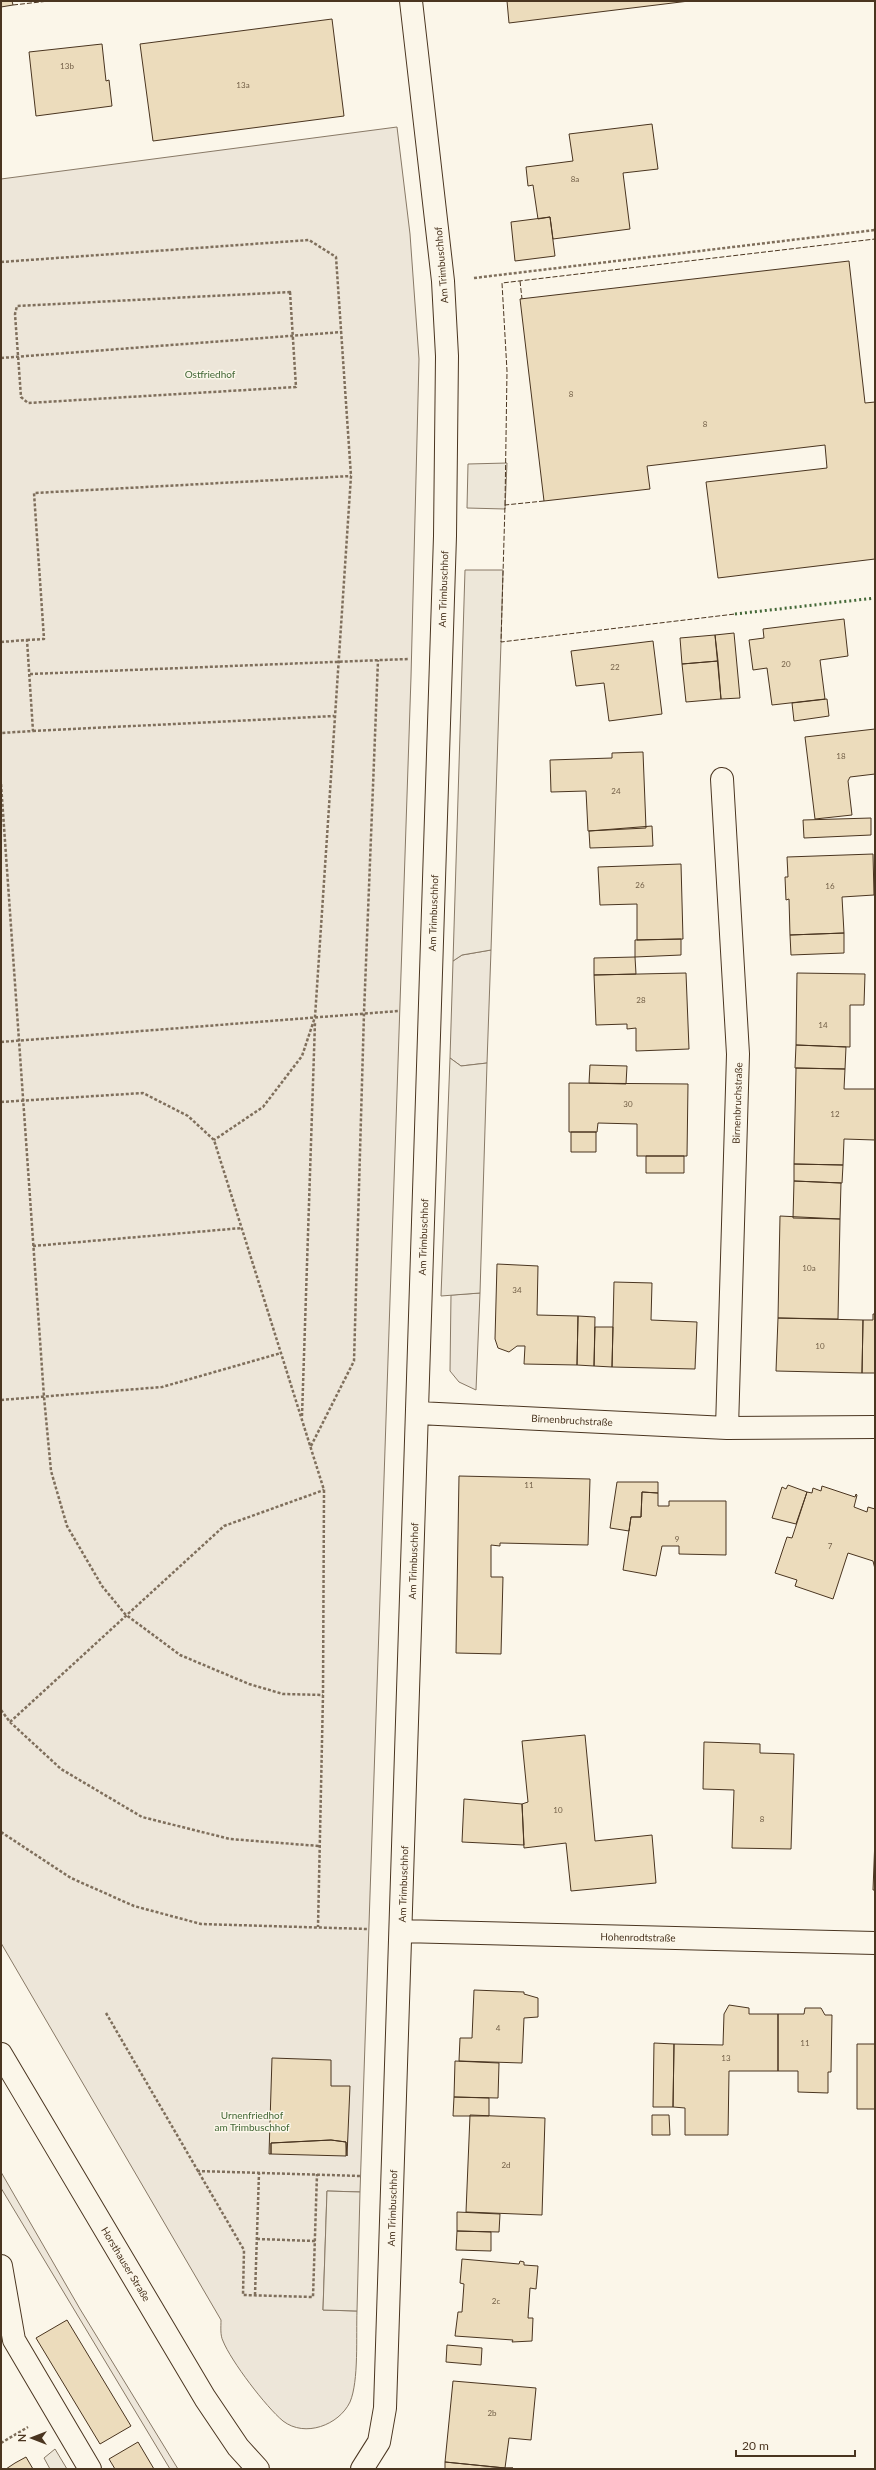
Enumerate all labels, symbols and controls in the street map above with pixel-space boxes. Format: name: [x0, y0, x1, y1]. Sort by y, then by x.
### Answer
house number: 13b: [60, 61, 74, 71]
house number: 13a: [236, 80, 250, 90]
house number: 8a: [571, 174, 579, 184]
street label: Am Trimbuschhof: [432, 226, 450, 304]
park label: Ostfriedhof: [185, 368, 236, 380]
house number: 8: [569, 389, 574, 399]
house number: 8: [703, 419, 708, 429]
street label: Am Trimbuschhof: [436, 550, 450, 628]
house number: 20: [781, 659, 791, 669]
house number: 22: [610, 662, 620, 672]
house number: 18: [836, 751, 846, 761]
house number: 24: [611, 786, 621, 796]
street label: Am Trimbuschhof: [426, 874, 440, 952]
house number: 26: [635, 880, 645, 890]
house number: 16: [825, 881, 835, 891]
house number: 28: [636, 995, 646, 1005]
house number: 14: [818, 1020, 828, 1030]
street label: Birnenbruchstraße: [730, 1062, 744, 1144]
house number: 30: [623, 1099, 633, 1109]
house number: 12: [830, 1109, 840, 1119]
street label: Am Trimbuschhof: [416, 1198, 430, 1276]
house number: 10a: [802, 1263, 816, 1273]
house number: 34: [512, 1285, 522, 1295]
house number: 10: [815, 1341, 825, 1351]
street label: Birnenbruchstraße: [531, 1412, 613, 1428]
house number: 11: [524, 1480, 534, 1490]
street label: Am Trimbuschhof: [406, 1522, 420, 1600]
house number: 9: [675, 1534, 680, 1544]
house number: 7: [828, 1541, 833, 1551]
house number: 10: [553, 1805, 563, 1815]
house number: 8: [760, 1814, 765, 1824]
street label: Am Trimbuschhof: [396, 1845, 410, 1923]
street label: Hohenrodtstraße: [600, 1930, 676, 1944]
house number: 4: [496, 2023, 501, 2033]
house number: 11: [800, 2038, 810, 2048]
house number: 13: [721, 2053, 731, 2063]
park label: Urnenfriedhof am Trimbuschhof: [214, 2109, 290, 2133]
house number: 2d: [501, 2160, 511, 2170]
street label: Am Trimbuschhof: [385, 2169, 399, 2247]
street label: Horsthauser Straße: [99, 2225, 153, 2303]
house number: 2c: [492, 2296, 500, 2306]
house number: 2b: [487, 2408, 497, 2418]
north arrow: [12, 2418, 52, 2458]
scale bar: [736, 2432, 855, 2458]
text: N: [15, 2434, 28, 2442]
text: 20 m: [742, 2438, 769, 2453]

